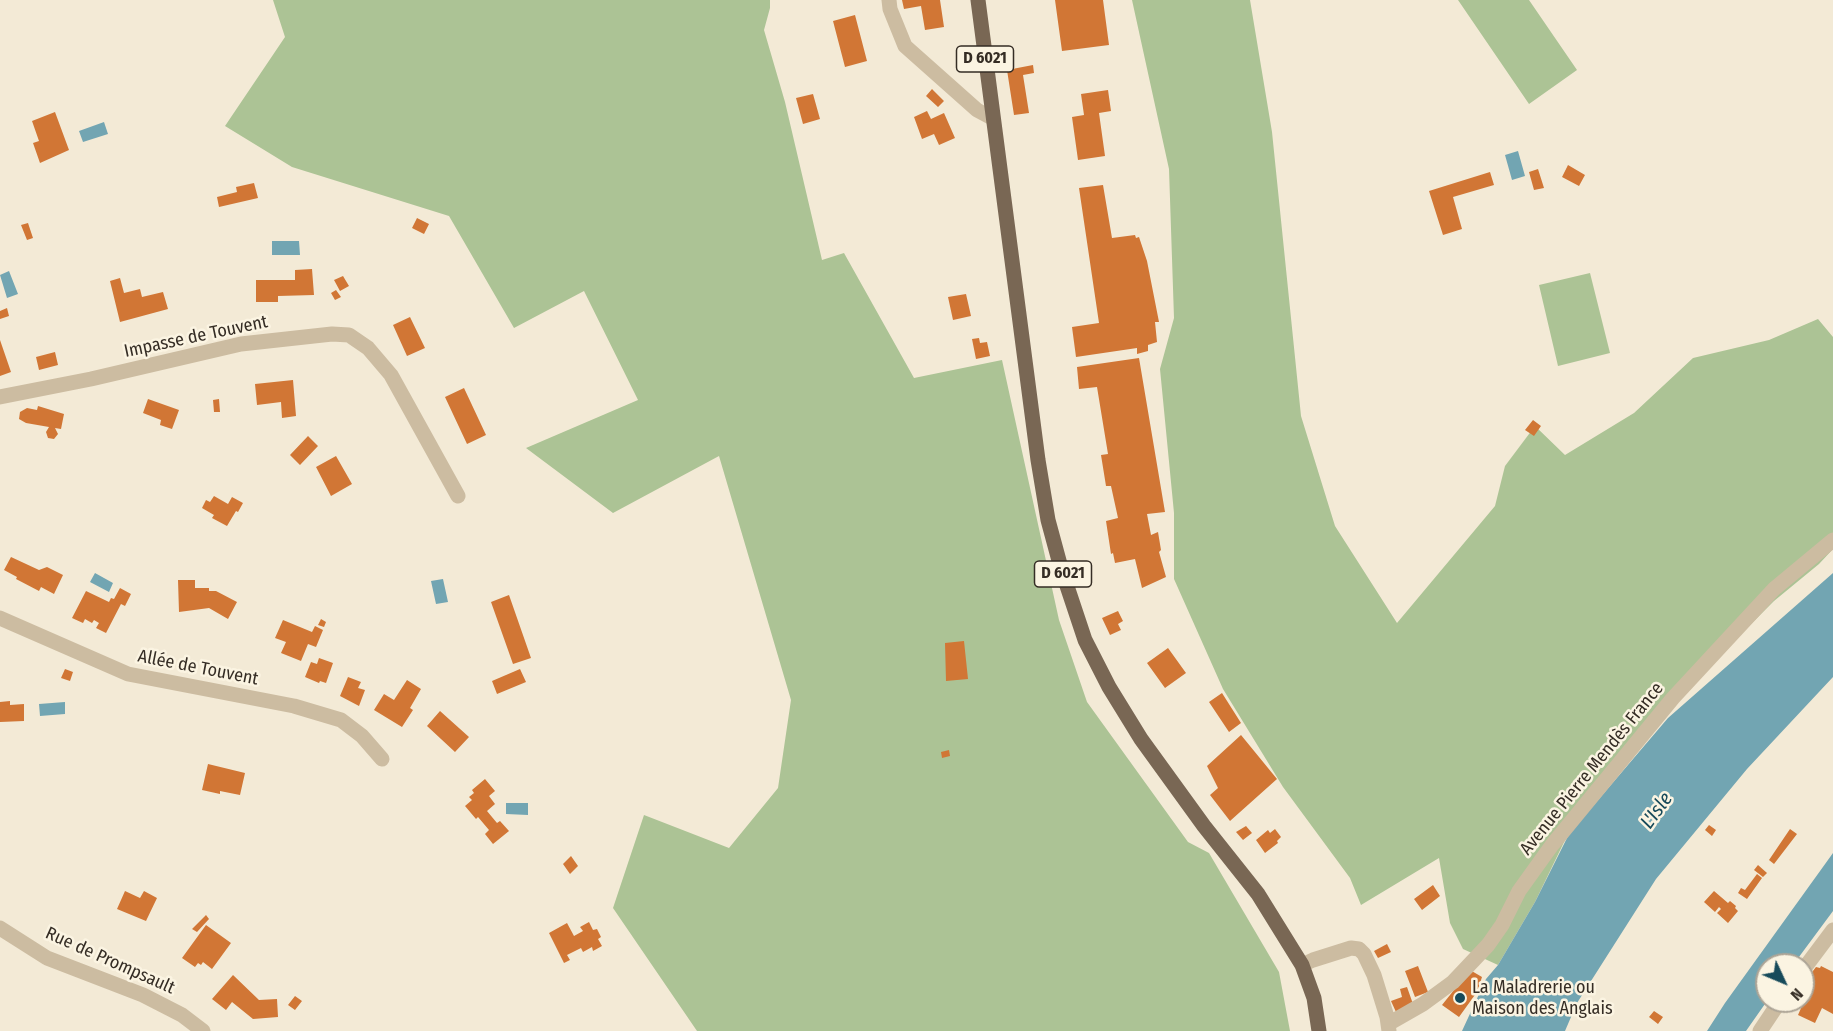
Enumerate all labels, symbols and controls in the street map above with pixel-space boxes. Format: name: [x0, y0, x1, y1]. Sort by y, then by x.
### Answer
road number: D 6021: [956, 46, 1014, 72]
street label: Impasse de Touvent: [122, 311, 270, 363]
road number: D 6021: [1034, 561, 1092, 587]
street label: Allée de Touvent: [136, 646, 260, 690]
street label: Avenue Pierre Mendès France: [1516, 678, 1668, 860]
water label: L'Isle: [1636, 788, 1678, 834]
street label: Rue de Prompsault: [42, 923, 178, 999]
north arrow: [1755, 953, 1815, 1013]
place label: La Maladrerie ou Maison des Anglais: [1472, 977, 1613, 1020]
text: N: [1787, 984, 1807, 1005]
marker: La Maladrerie ou Maison des Anglais: [1453, 991, 1467, 1005]

